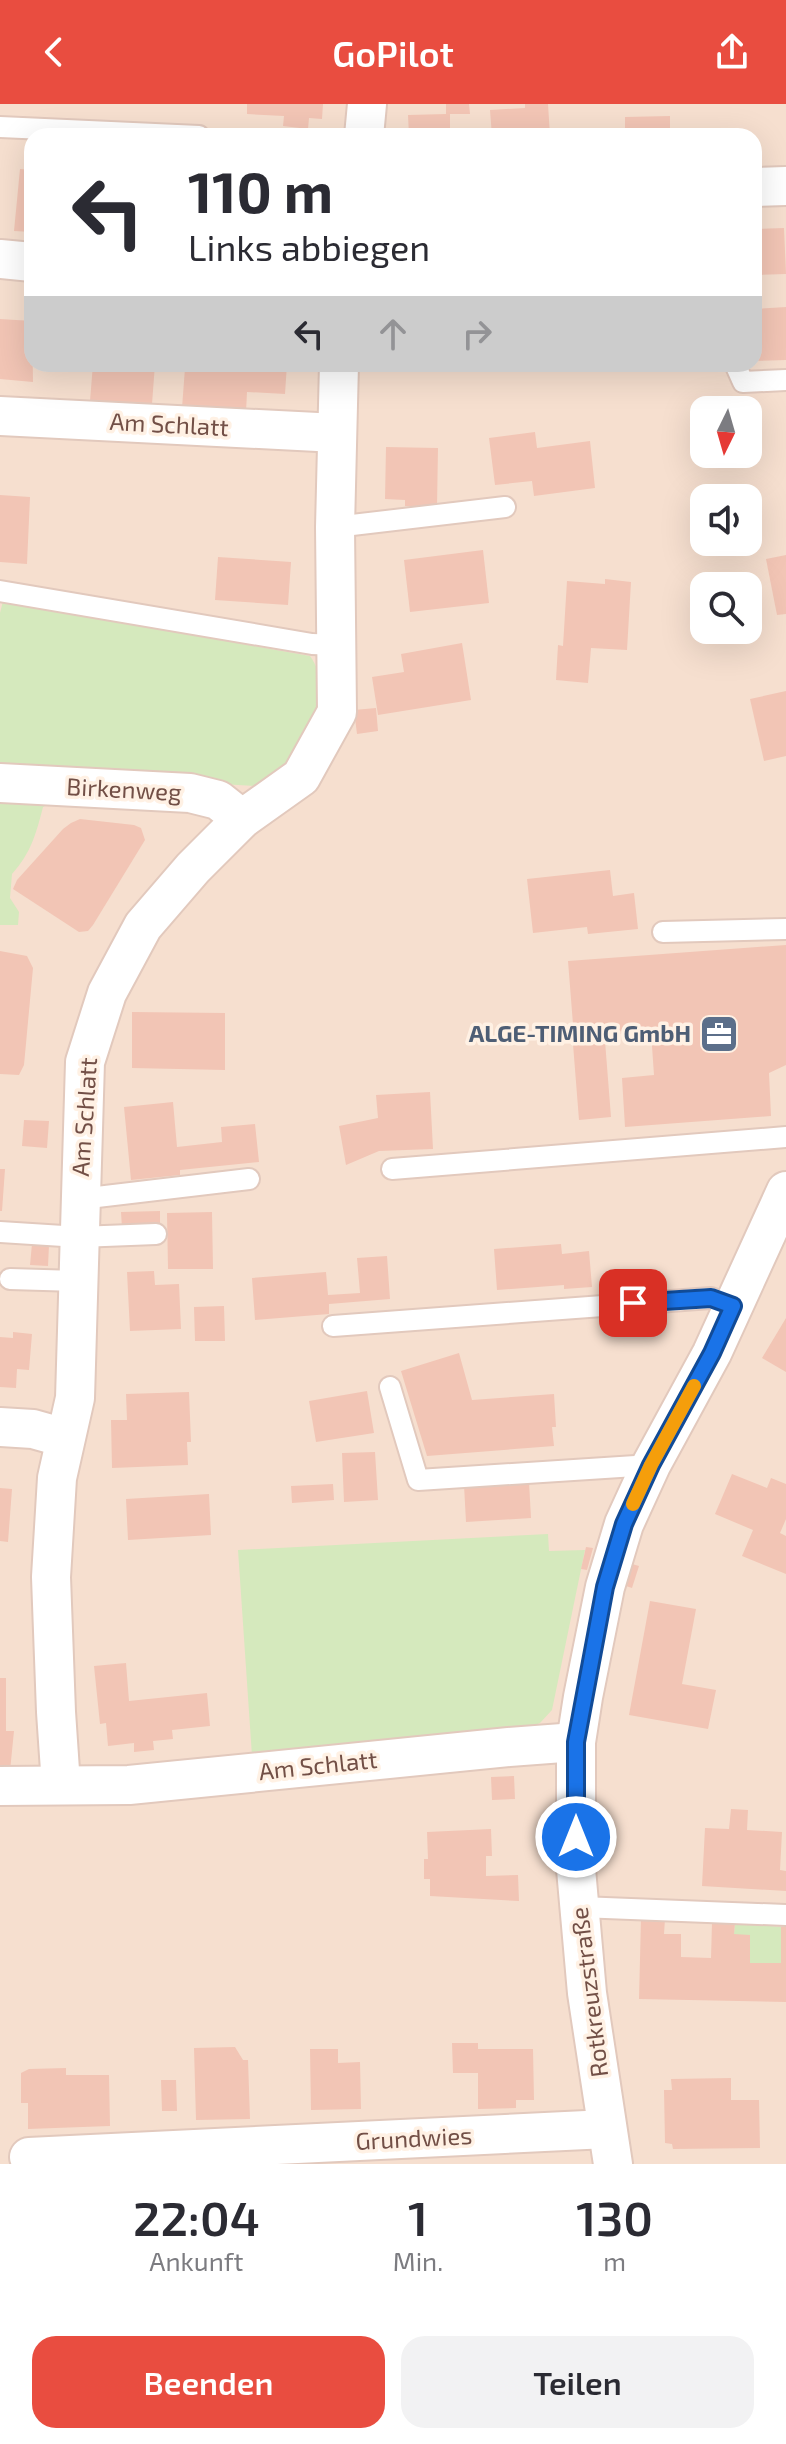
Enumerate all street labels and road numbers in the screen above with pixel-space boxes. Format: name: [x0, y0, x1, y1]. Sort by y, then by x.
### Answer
street label: Am Schlatt: [109, 406, 229, 441]
street label: Birkenweg: [66, 771, 182, 806]
street label: Am Schlatt: [65, 1057, 102, 1177]
street label: Am Schlatt: [257, 1744, 379, 1785]
street label: Rotkreuzstraße: [564, 1906, 613, 2079]
street label: Grundwies: [355, 2120, 473, 2155]

